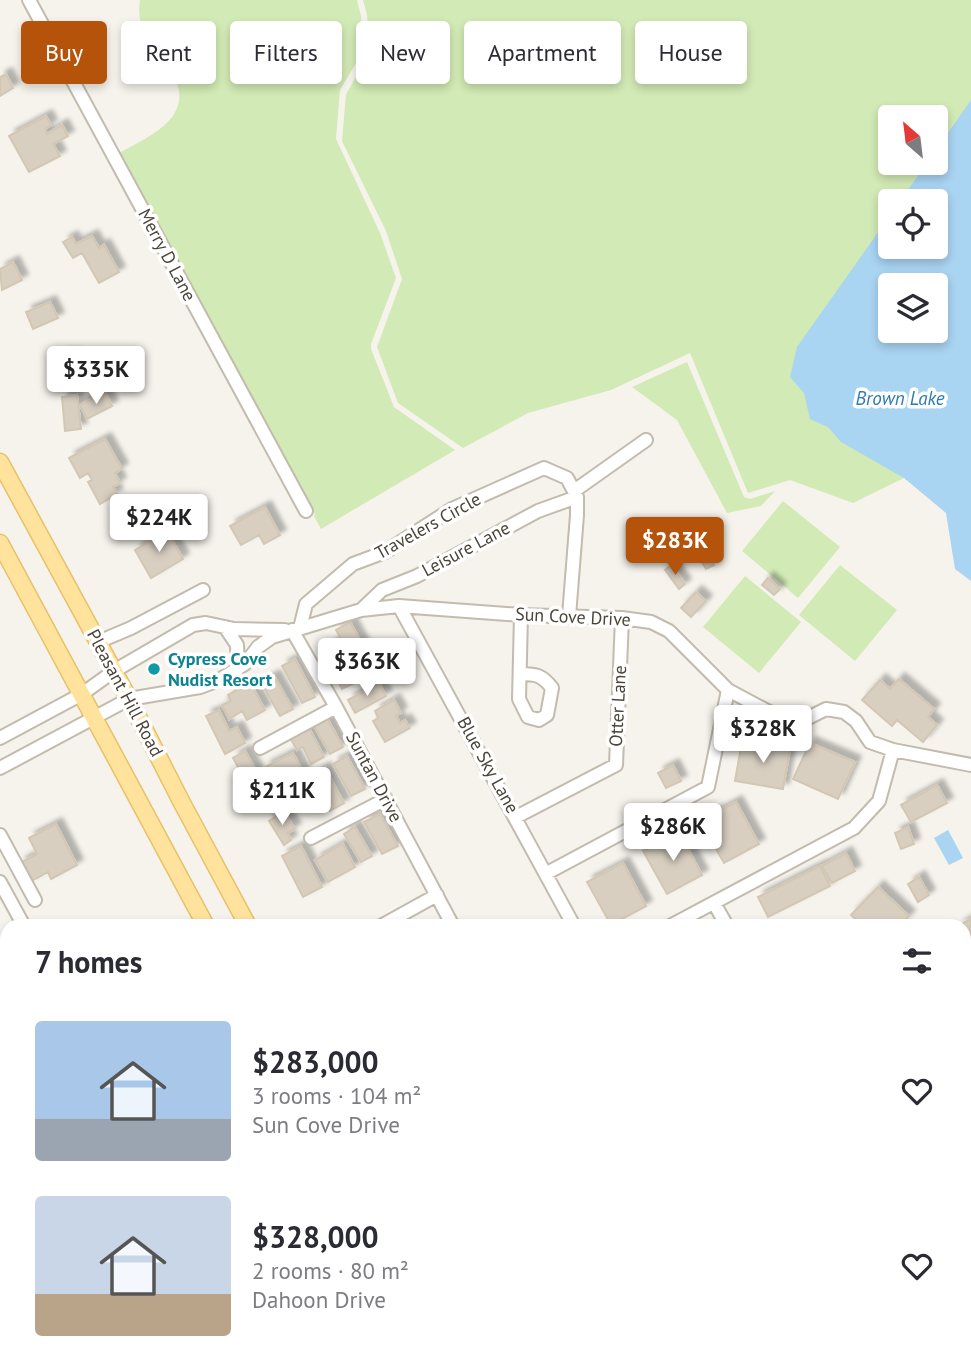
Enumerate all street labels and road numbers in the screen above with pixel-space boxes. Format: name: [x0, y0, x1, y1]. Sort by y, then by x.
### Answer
street label: Merry D Lane: [133, 205, 201, 305]
street label: Travelers Circle: [371, 487, 485, 564]
street label: Leisure Lane: [418, 516, 514, 581]
street label: Sun Cove Drive: [515, 602, 631, 631]
street label: Pleasant Hill Road: [82, 625, 169, 760]
street label: Otter Lane: [604, 665, 631, 747]
street label: Blue Sky Lane: [452, 712, 524, 817]
street label: Suntan Drive: [341, 728, 408, 826]

